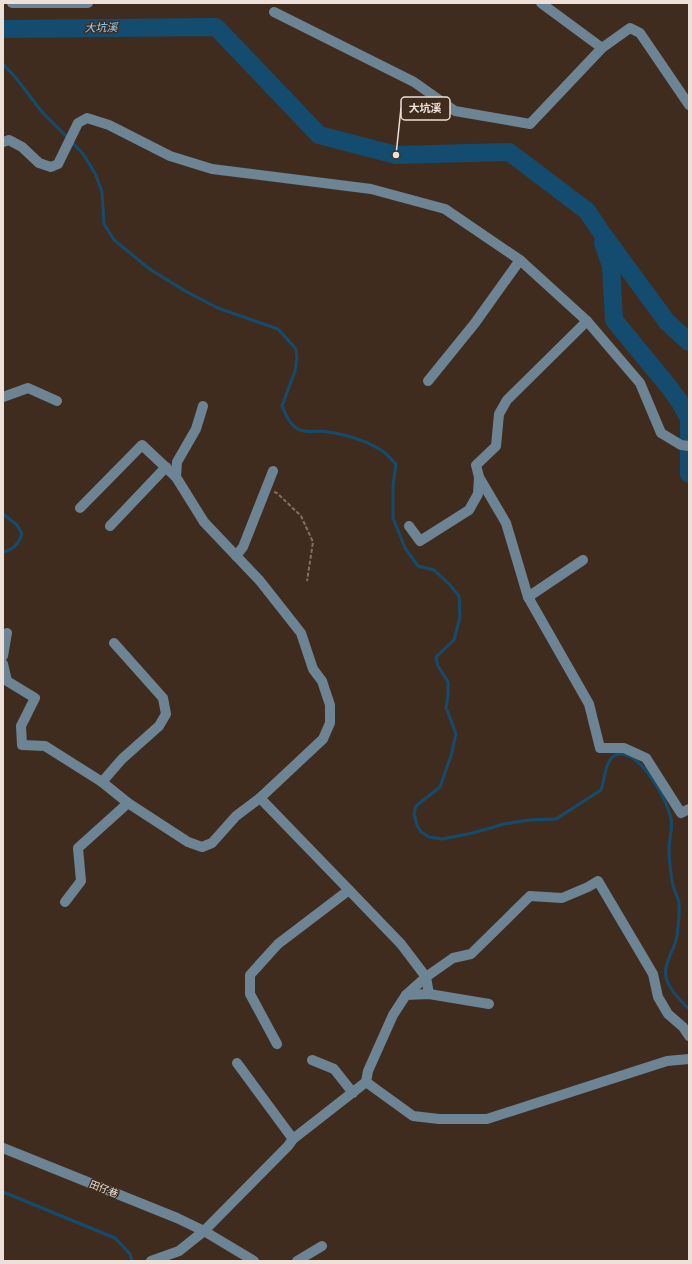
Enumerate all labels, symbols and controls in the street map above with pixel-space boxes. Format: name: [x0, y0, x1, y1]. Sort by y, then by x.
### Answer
water label: 大坑溪: [84, 21, 120, 35]
callout: 大坑溪: [401, 97, 450, 120]
text: 大坑溪: [409, 102, 442, 115]
street label: 田仔巷: [88, 1178, 120, 1200]

